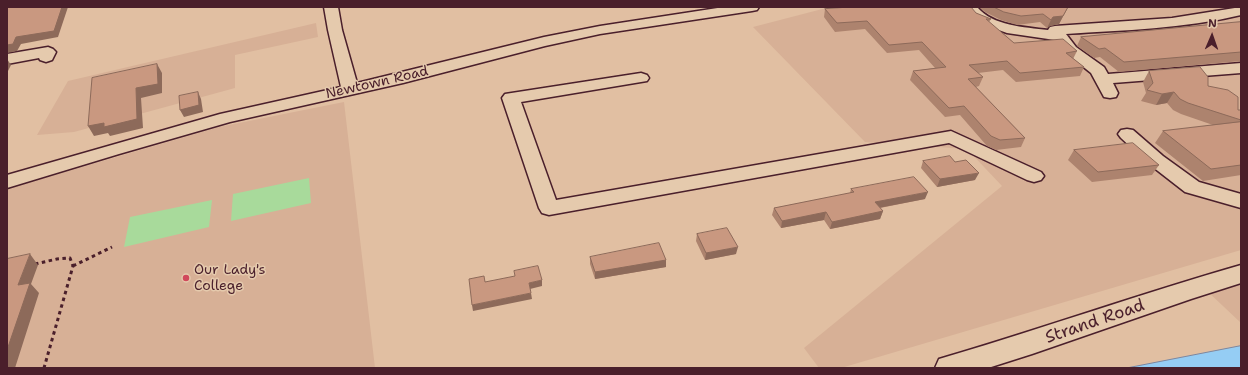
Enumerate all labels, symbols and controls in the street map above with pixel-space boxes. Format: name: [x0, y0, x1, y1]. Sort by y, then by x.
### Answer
north arrow: [1192, 16, 1232, 56]
text: N: [1208, 16, 1217, 31]
street label: Newtown Road: [324, 63, 430, 103]
place label: Our Lady's College: [194, 262, 265, 294]
marker: Our Lady's College: [181, 273, 191, 283]
street label: Strand Road: [1043, 295, 1147, 349]

